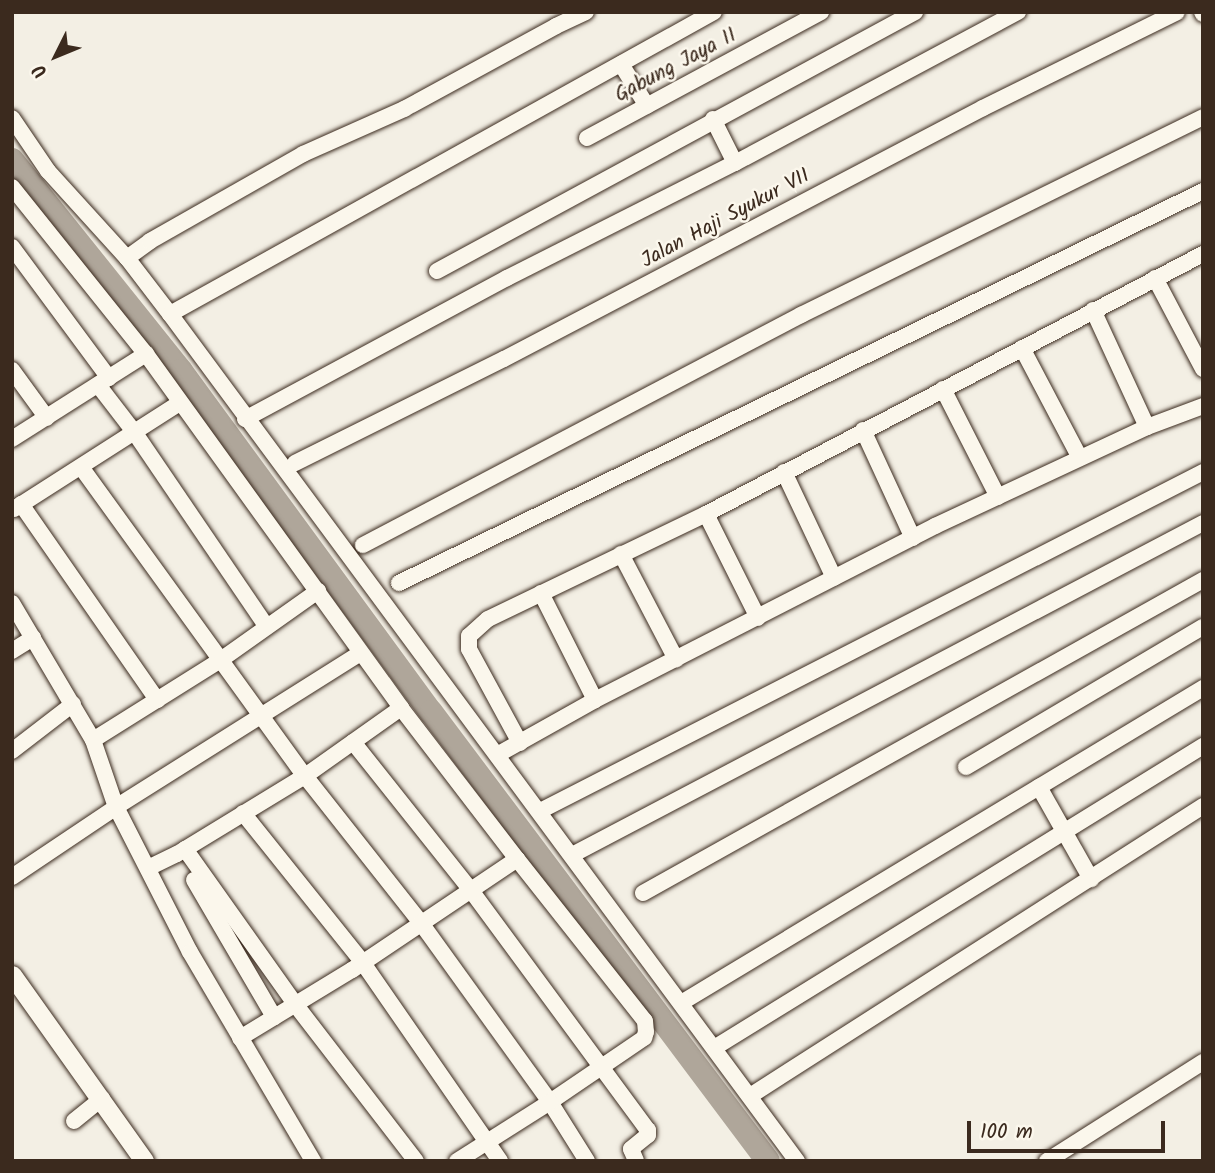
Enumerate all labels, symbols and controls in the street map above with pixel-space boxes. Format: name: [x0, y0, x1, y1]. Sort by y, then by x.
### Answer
north arrow: [21, 21, 91, 91]
street label: Gabung Jaya II: [611, 23, 741, 109]
text: U: [26, 56, 55, 85]
street label: Jalan Haji Syukur VII: [637, 164, 815, 274]
scale bar: [970, 1106, 1168, 1150]
text: 100 m: [980, 1116, 1033, 1149]

